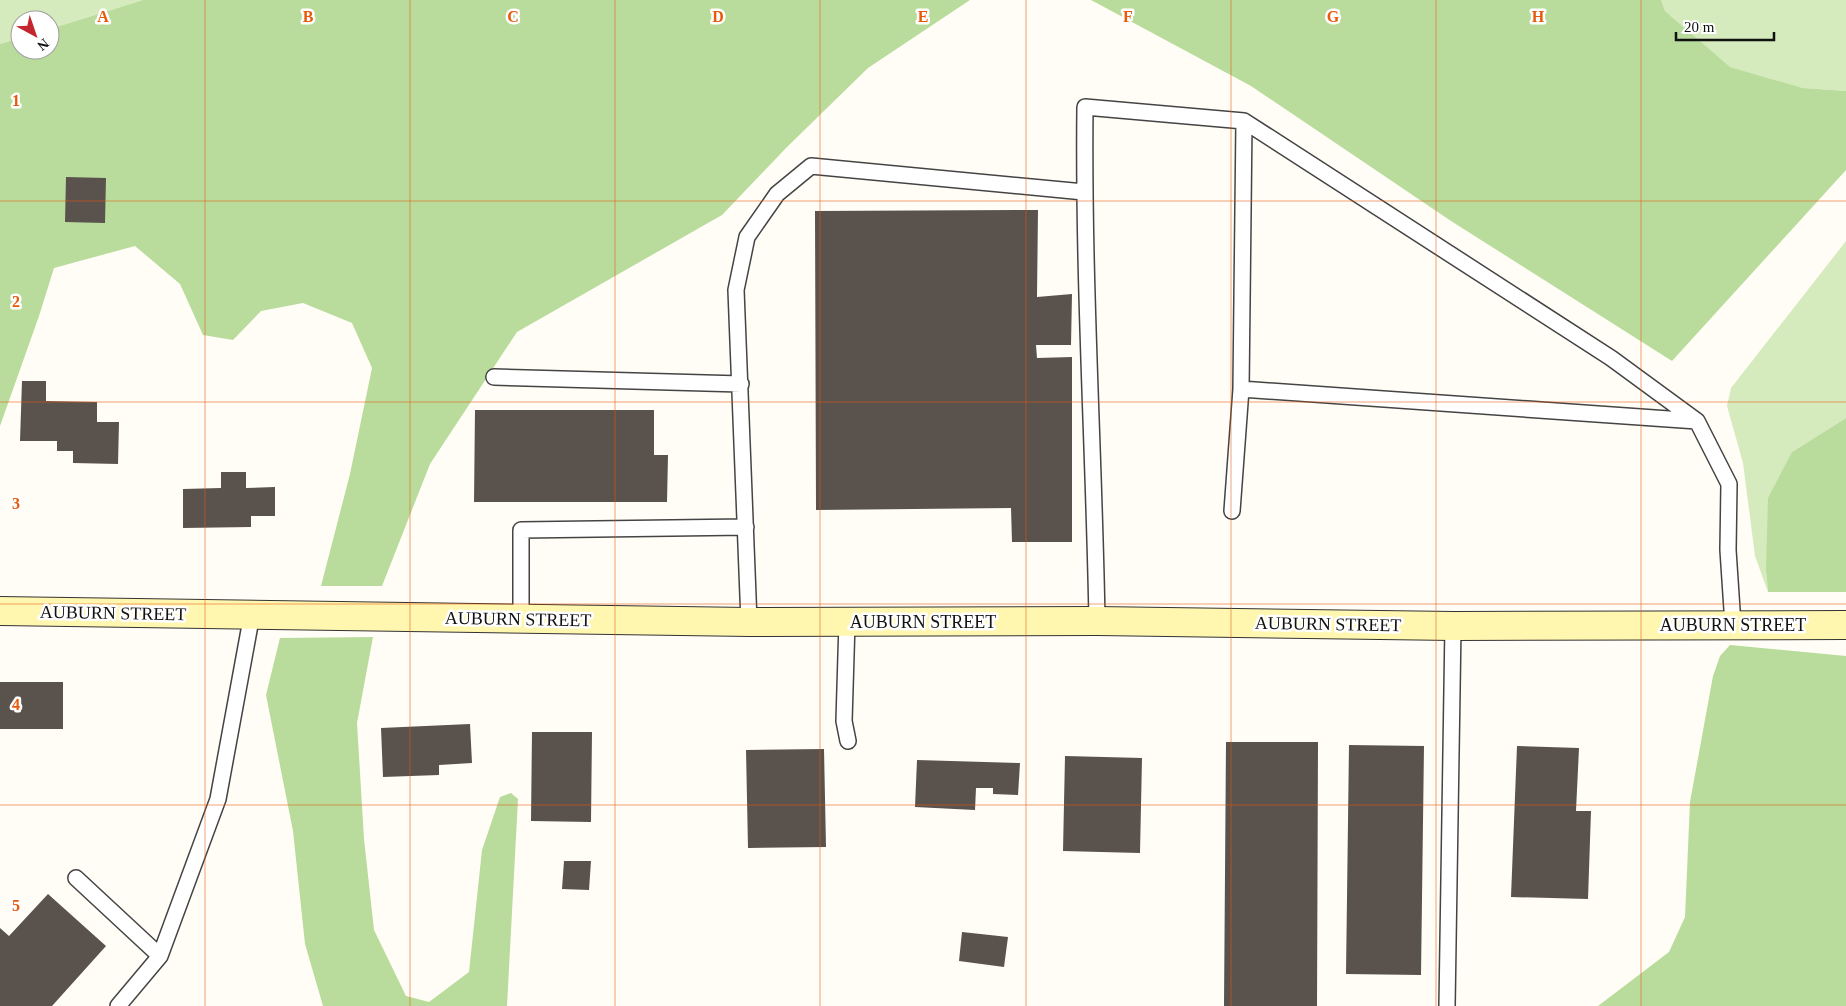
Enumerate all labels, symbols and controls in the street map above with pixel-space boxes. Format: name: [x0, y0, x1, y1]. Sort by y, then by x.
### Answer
text: A: [97, 8, 109, 25]
text: B: [303, 8, 314, 25]
text: C: [507, 8, 519, 25]
text: D: [712, 8, 724, 25]
text: E: [918, 8, 928, 25]
text: F: [1123, 8, 1133, 25]
text: G: [1327, 8, 1340, 25]
text: H: [1532, 8, 1545, 25]
north arrow: [10, 10, 60, 60]
scale bar: [1676, 10, 1774, 42]
text: 20 m: [1684, 19, 1715, 35]
text: N: [34, 36, 52, 54]
text: 1: [12, 92, 20, 109]
text: 2: [12, 293, 20, 310]
text: 3: [12, 495, 20, 512]
street label: AUBURN STREET: [40, 602, 186, 624]
street label: AUBURN STREET: [445, 608, 591, 630]
street label: AUBURN STREET: [850, 612, 996, 632]
street label: AUBURN STREET: [1255, 613, 1401, 635]
street label: AUBURN STREET: [1660, 615, 1806, 635]
text: 4: [12, 696, 20, 713]
text: 5: [12, 897, 20, 914]

